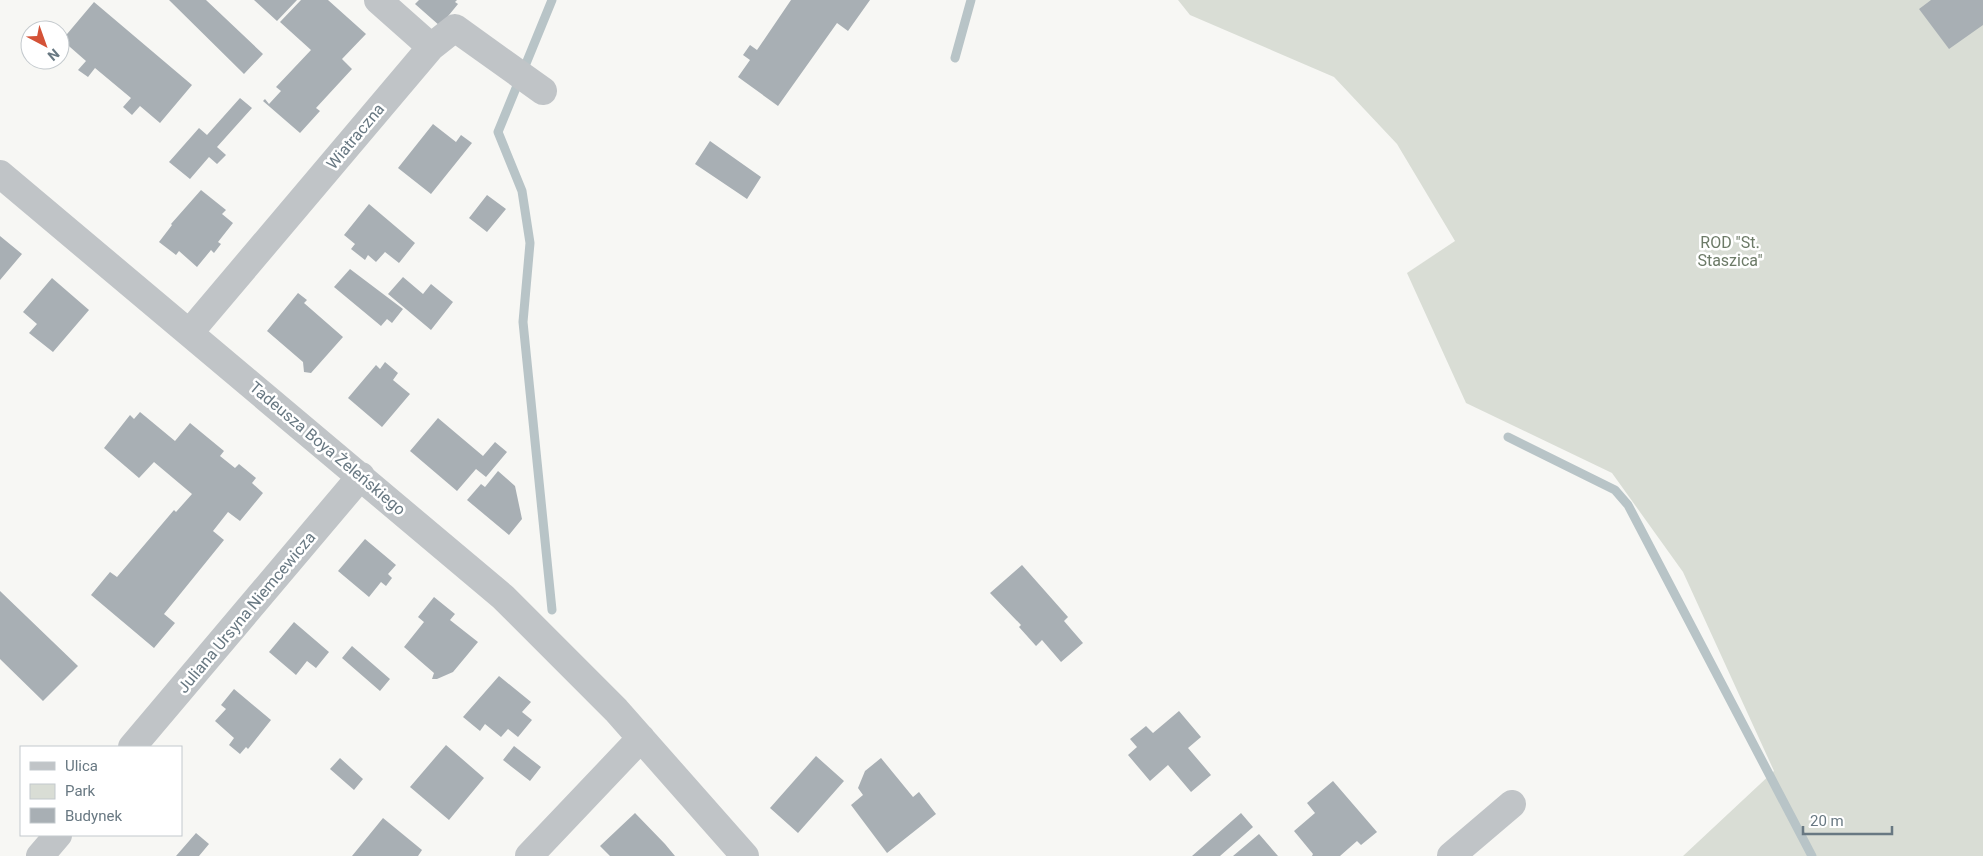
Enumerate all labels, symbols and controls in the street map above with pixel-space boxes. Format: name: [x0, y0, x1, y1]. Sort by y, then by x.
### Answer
north arrow: [20, 20, 70, 70]
text: N: [45, 46, 63, 64]
street label: Wiatraczna: [322, 100, 388, 173]
park label: ROD "St. Staszica": [1697, 233, 1763, 270]
street label: Tadeusza Boya Żeleńskiego: [246, 378, 409, 519]
street label: Juliana Ursyna Niemcewicza: [173, 528, 319, 697]
legend: [20, 746, 182, 836]
text: Ulica: [65, 757, 98, 775]
text: Park: [65, 782, 96, 800]
scale bar: [1803, 804, 1892, 836]
text: Budynek: [65, 807, 122, 825]
text: 20 m: [1810, 812, 1844, 830]

